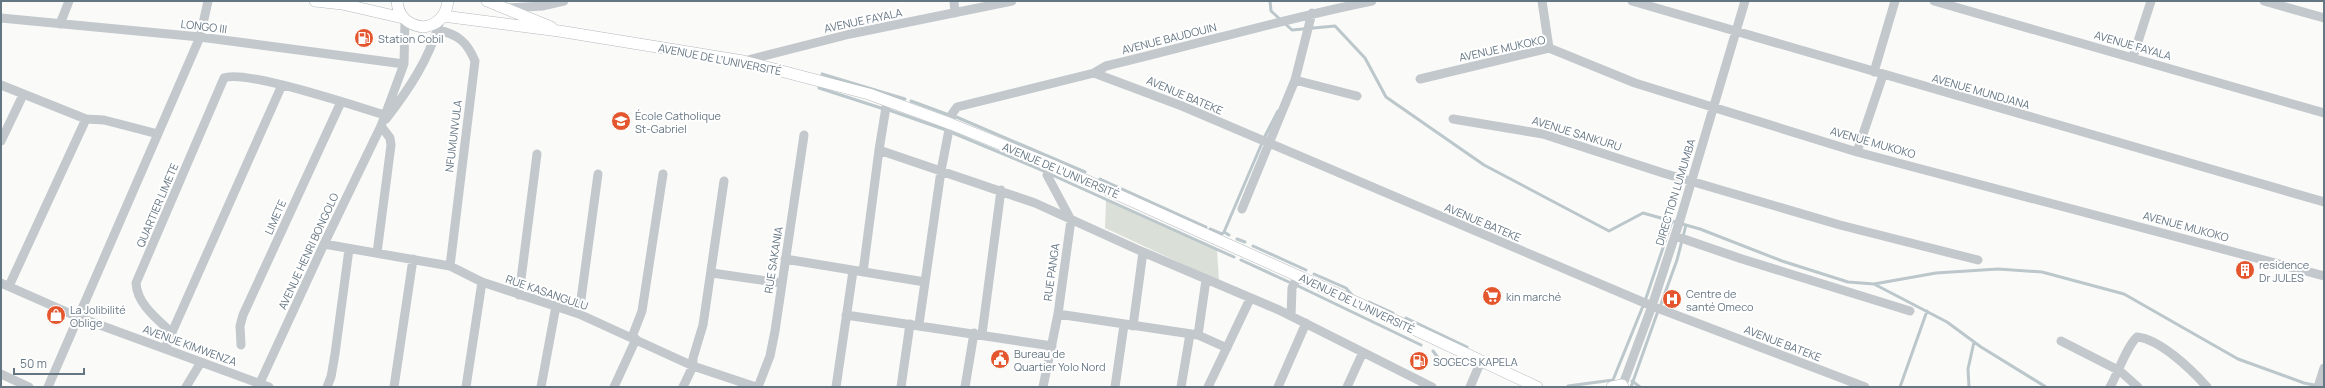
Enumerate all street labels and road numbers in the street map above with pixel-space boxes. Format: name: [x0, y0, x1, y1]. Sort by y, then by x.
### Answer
street label: AVENUE FAYALA: [823, 4, 903, 36]
street label: LONGO III: [180, 16, 228, 36]
street label: AVENUE BAUDOUIN: [1120, 19, 1218, 57]
street label: AVENUE FAYALA: [2093, 27, 2173, 63]
street label: AVENUE MUKOKO: [1457, 32, 1547, 64]
street label: AVENUE DE L’UNIVERSITÉ: [657, 40, 783, 78]
street label: AVENUE MUNDJANA: [1930, 70, 2032, 112]
street label: AVENUE BATEKE: [1145, 72, 1225, 118]
street label: NFUMUNVULA: [441, 99, 465, 173]
street label: AVENUE SANKURU: [1530, 112, 1624, 154]
street label: AVENUE MUKOKO: [1829, 123, 1917, 161]
street label: DIRECTION LUMUMBA: [1652, 137, 1698, 247]
street label: AVENUE DE L’UNIVERSITÉ: [1000, 139, 1122, 201]
street label: QUARTIER LIMETE: [132, 160, 182, 250]
street label: AVENUE HENRI BONGOLO: [274, 190, 342, 312]
street label: LIMETE: [261, 197, 289, 237]
street label: AVENUE BATEKE: [1443, 199, 1523, 245]
street label: AVENUE MUKOKO: [2142, 207, 2230, 245]
street label: RUE SAKANIA: [760, 225, 786, 294]
street label: RUE PANGA: [1040, 242, 1062, 302]
street label: AVENUE DE L’UNIVERSITÉ: [1297, 270, 1417, 336]
street label: RUE KASANGULU: [504, 271, 590, 313]
street label: AVENUE KIMWENZA: [141, 321, 239, 369]
street label: AVENUE BATEKE: [1742, 321, 1824, 365]

